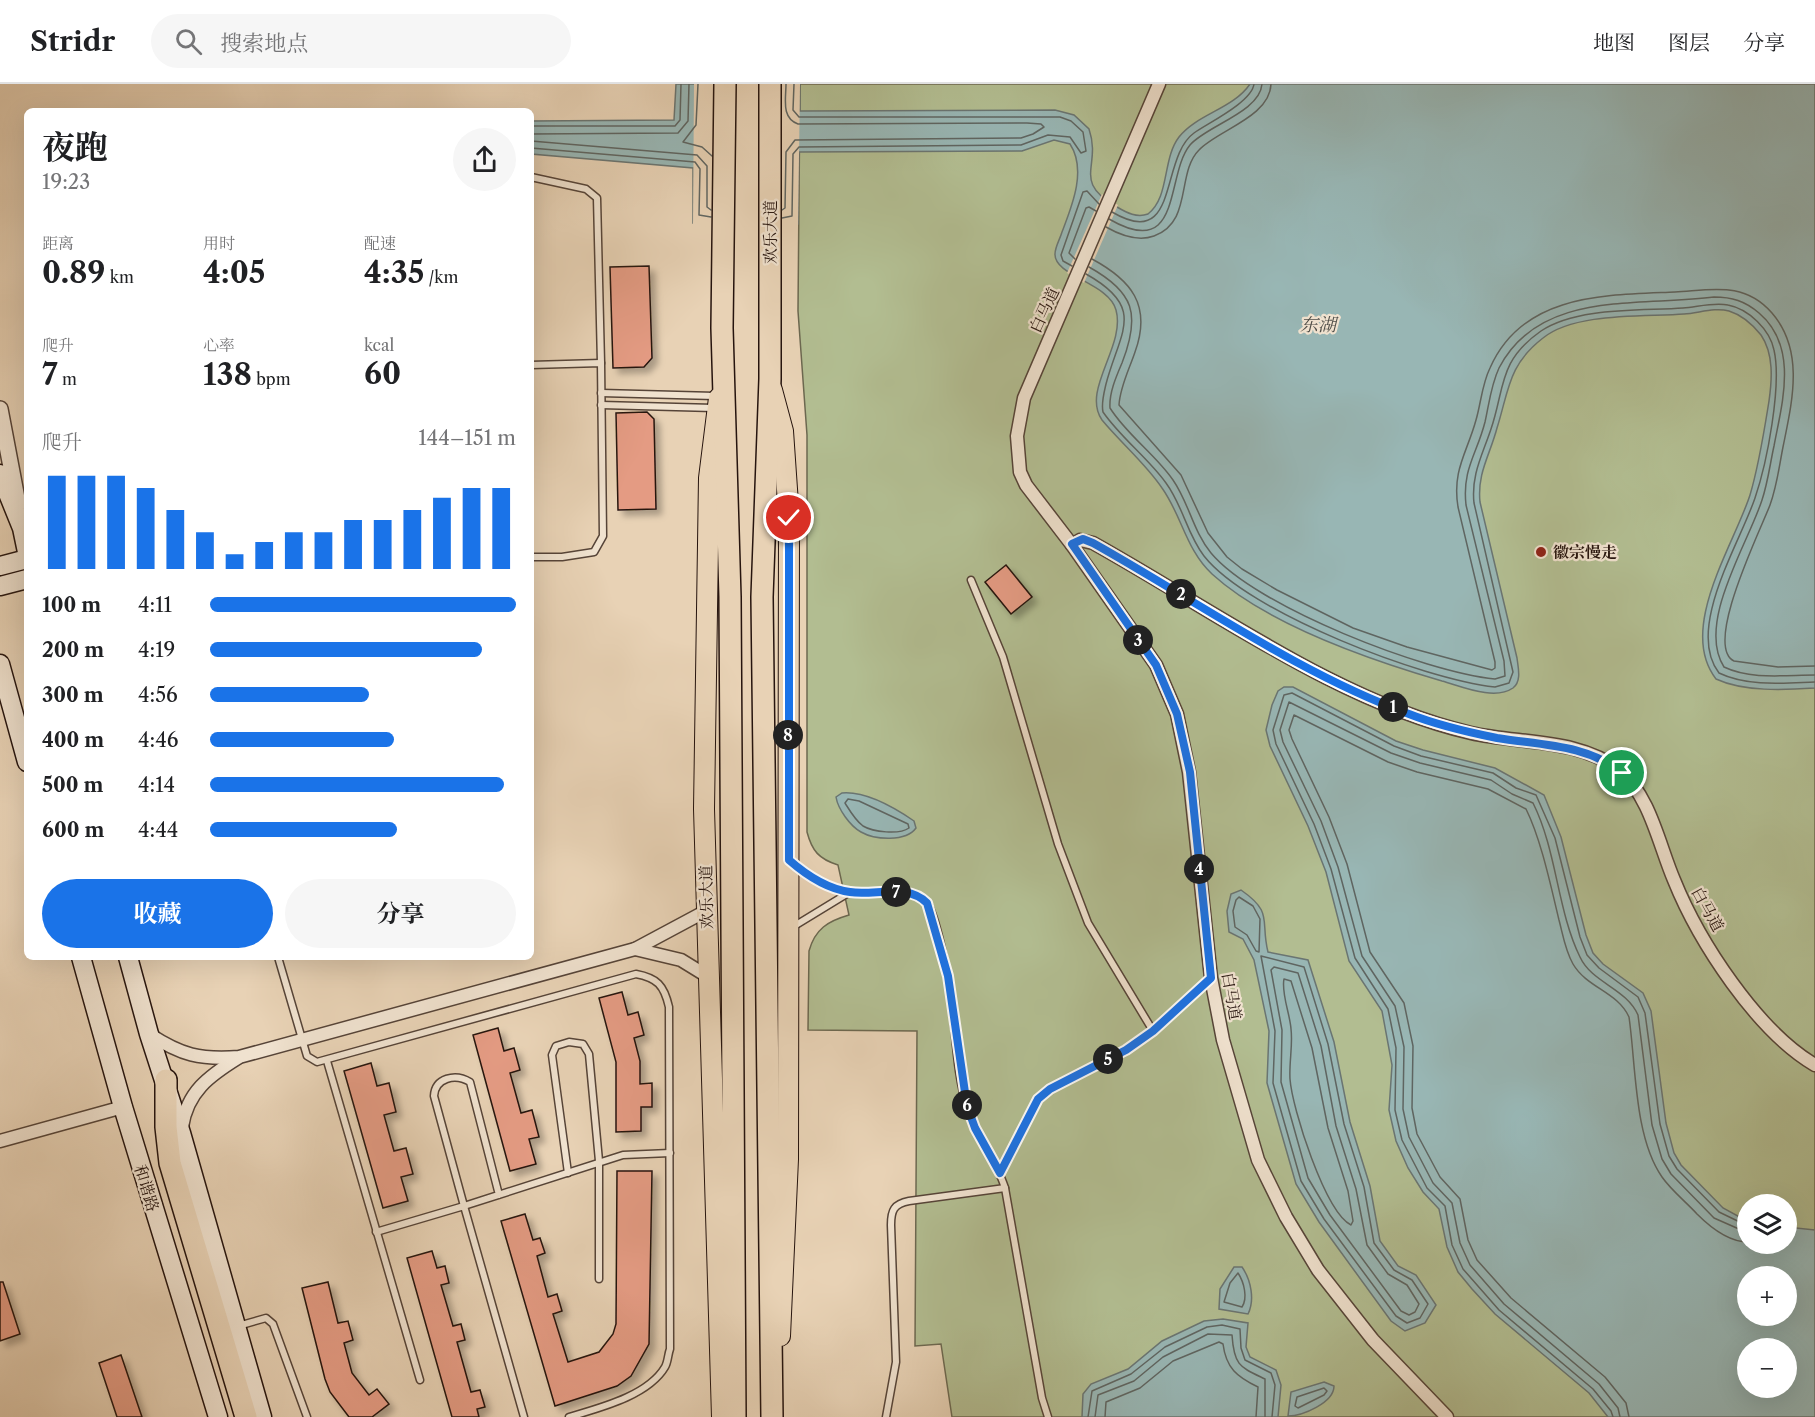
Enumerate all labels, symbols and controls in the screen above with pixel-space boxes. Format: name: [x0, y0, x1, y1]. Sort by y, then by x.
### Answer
search box: [151, 14, 571, 68]
text: Stridr: [30, 24, 115, 58]
icon: search: [172, 25, 205, 58]
text: 搜索地点: [220, 30, 308, 57]
text: 地图: [1593, 30, 1635, 55]
text: 图层: [1668, 30, 1710, 55]
text: 分享: [1743, 30, 1785, 55]
text: 夜跑: [42, 127, 108, 168]
button: share: [453, 128, 516, 191]
text: 19:23: [42, 170, 90, 194]
street label: 欢乐大道: [760, 200, 780, 264]
text: 距离: [42, 233, 74, 253]
text: 用时: [203, 233, 235, 253]
text: 配速: [364, 233, 396, 253]
text: 0.89: [42, 254, 105, 291]
text: 4:05: [203, 254, 265, 291]
text: 4:35: [364, 254, 424, 291]
text: km: [105, 267, 134, 287]
text: /km: [424, 267, 458, 287]
street label: 白马道: [1025, 284, 1063, 336]
water label: 东湖: [1300, 314, 1339, 336]
text: 爬升: [42, 335, 74, 355]
text: 心率: [203, 335, 235, 355]
text: kcal: [364, 335, 394, 355]
text: 60: [364, 355, 401, 392]
text: 7: [42, 356, 58, 393]
text: 138: [203, 356, 252, 393]
text: m: [58, 369, 77, 389]
text: bpm: [252, 369, 291, 389]
text: 144–151 m: [418, 426, 516, 450]
text: 爬升: [42, 430, 82, 454]
pin: [763, 492, 814, 543]
icon: check: [772, 501, 805, 534]
place label: 徽宗慢走: [1553, 542, 1617, 562]
marker: 徽宗慢走: [1534, 545, 1548, 559]
pin: 2: [1166, 579, 1196, 609]
text: 2: [1176, 584, 1186, 604]
text: 100 m: [42, 593, 101, 617]
text: 4:11: [138, 593, 172, 617]
pin: 3: [1123, 625, 1153, 655]
text: 3: [1133, 630, 1143, 650]
text: 200 m: [42, 638, 104, 662]
text: 4:19: [138, 638, 175, 662]
text: 300 m: [42, 683, 104, 707]
text: 4:56: [138, 683, 178, 707]
pin: 1: [1378, 692, 1408, 722]
text: 1: [1389, 697, 1397, 717]
pin: 8: [773, 720, 803, 750]
text: 8: [783, 725, 793, 745]
text: 400 m: [42, 728, 104, 752]
text: 4:46: [138, 728, 178, 752]
pin: [1596, 747, 1647, 798]
icon: arrive: [1605, 756, 1638, 789]
text: 500 m: [42, 773, 103, 797]
text: 4:14: [138, 773, 175, 797]
text: 600 m: [42, 818, 104, 842]
text: 4:44: [138, 818, 178, 842]
pin: 4: [1184, 854, 1214, 884]
text: 4: [1194, 859, 1204, 879]
street label: 欢乐大道: [695, 865, 717, 929]
pin: 7: [881, 877, 911, 907]
button: 收藏: [42, 879, 273, 948]
button: 分享: [285, 879, 516, 948]
text: 7: [892, 882, 900, 902]
street label: 白马道: [1688, 883, 1728, 935]
street label: 白马道: [1218, 971, 1246, 1021]
pin: 5: [1093, 1044, 1123, 1074]
text: 5: [1104, 1049, 1112, 1069]
pin: 6: [952, 1090, 982, 1120]
text: 6: [962, 1095, 972, 1115]
street label: 和谐路: [130, 1162, 164, 1214]
map controls: [1737, 1194, 1797, 1398]
button: layers: [1737, 1194, 1797, 1254]
button: +: [1737, 1266, 1797, 1326]
button: −: [1737, 1338, 1797, 1398]

